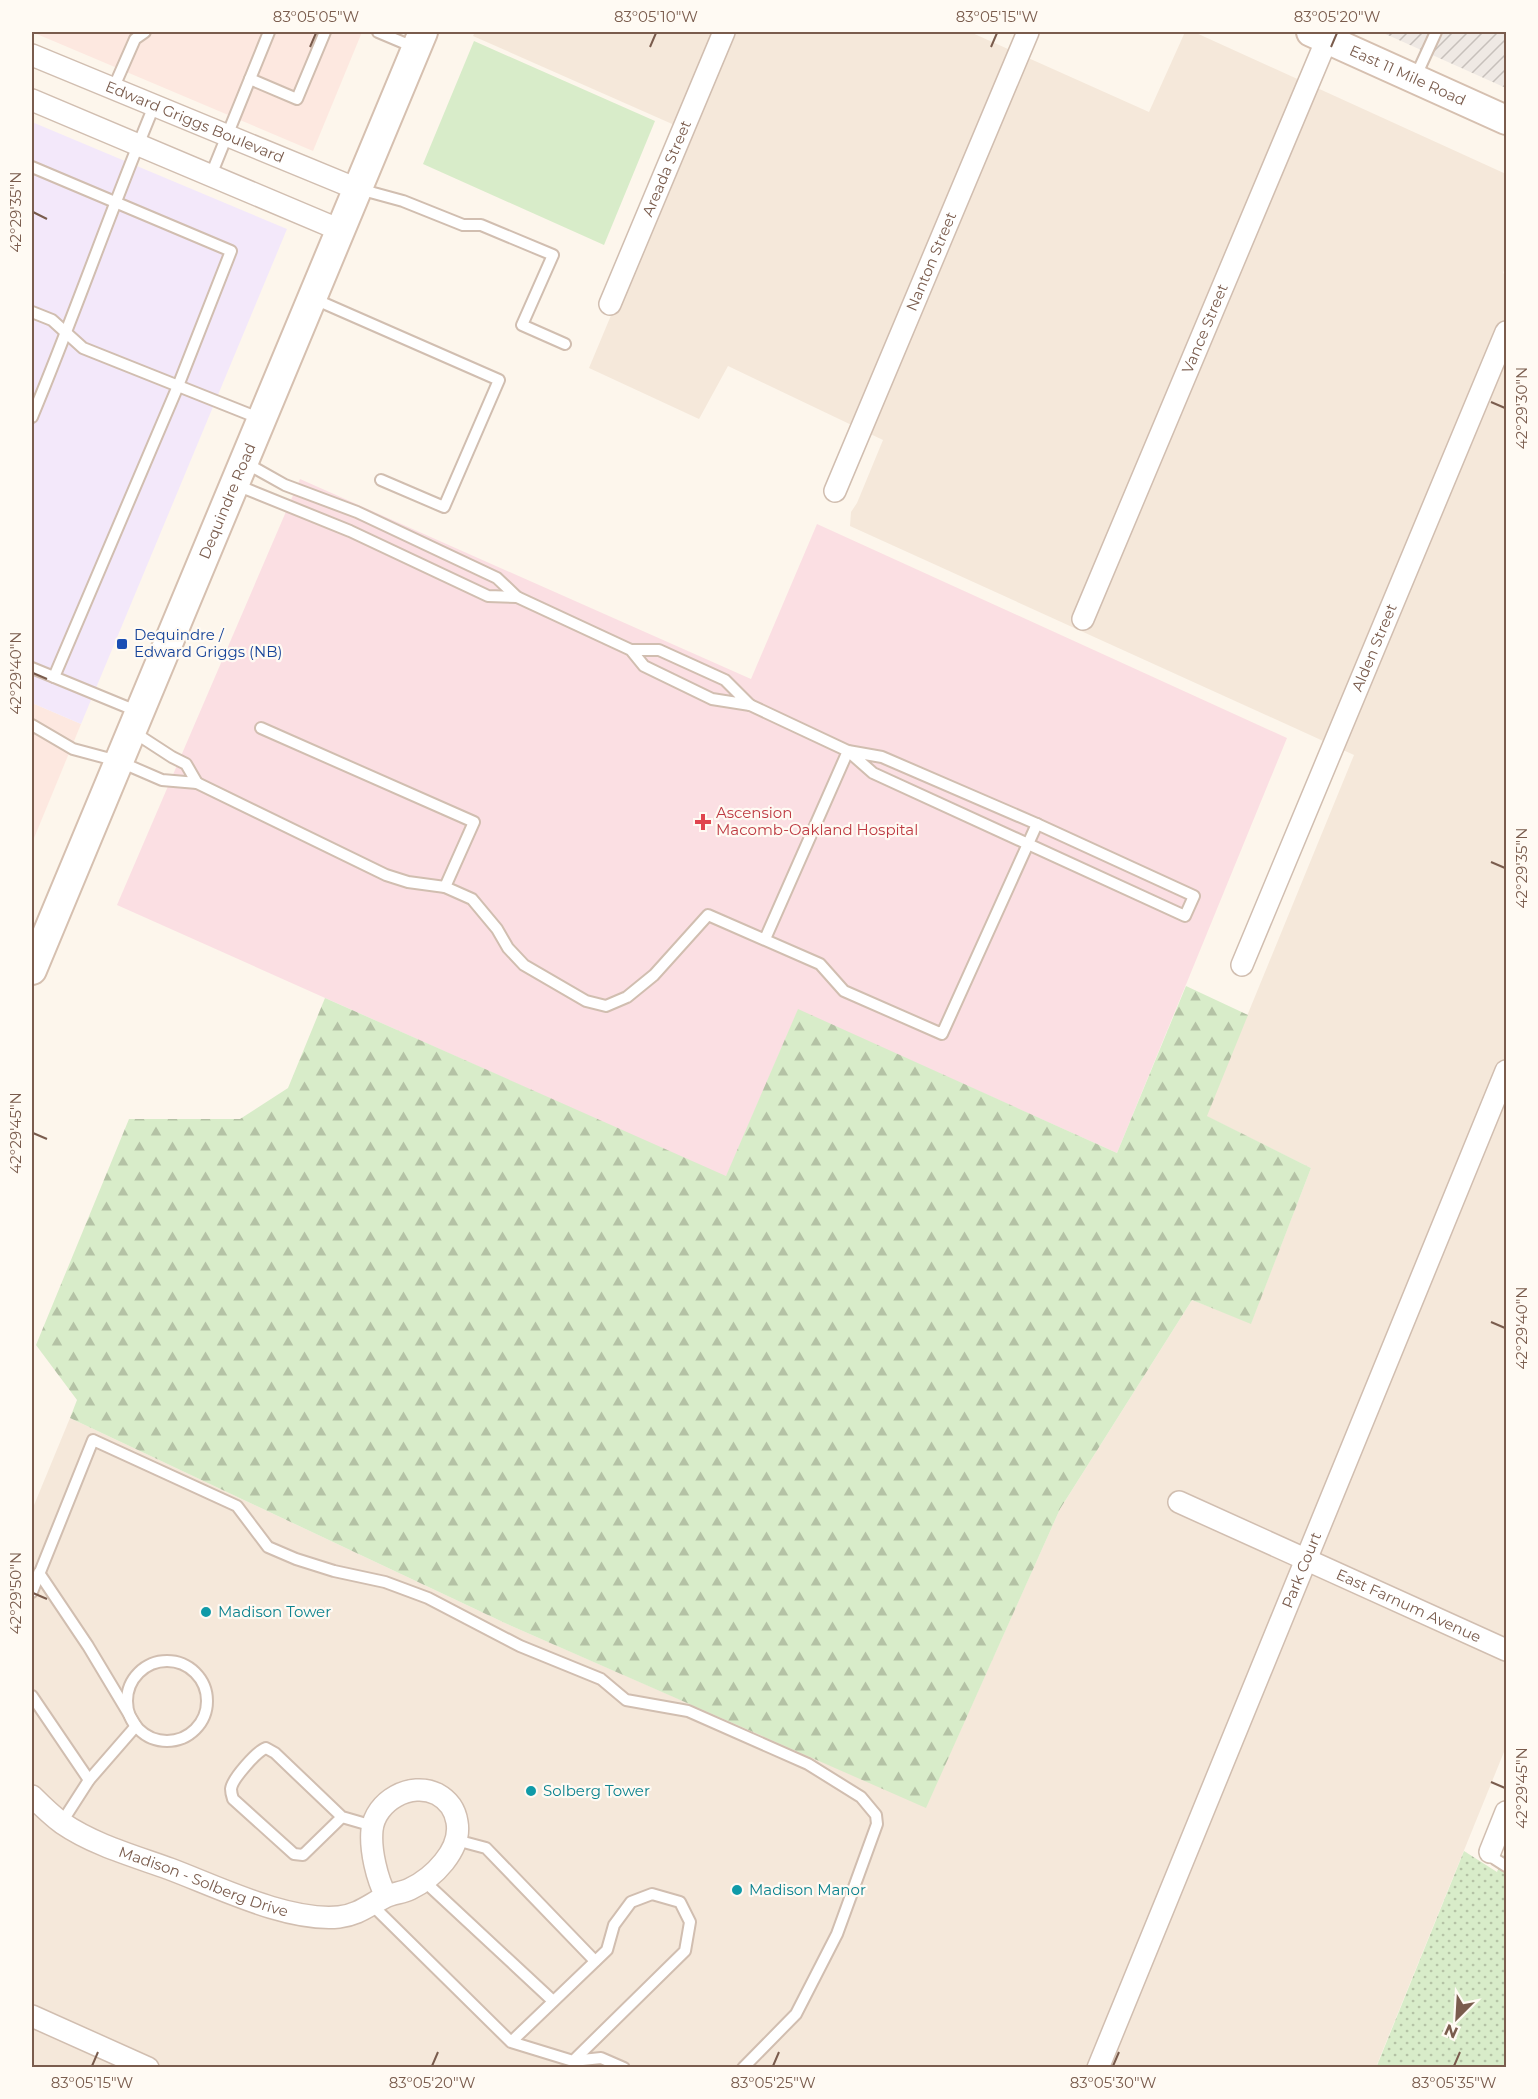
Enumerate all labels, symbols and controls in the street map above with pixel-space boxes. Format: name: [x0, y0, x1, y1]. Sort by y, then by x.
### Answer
text: 83°05'05"W: [273, 7, 360, 26]
text: 83°05'10"W: [614, 7, 698, 26]
text: 83°05'15"W: [956, 7, 1039, 26]
text: 83°05'20"W: [1294, 7, 1381, 26]
street label: East 11 Mile Road: [1347, 41, 1469, 110]
street label: Edward Griggs Boulevard: [103, 76, 287, 167]
street label: Areada Street: [638, 117, 695, 219]
text: 42°29'35"N: [6, 172, 25, 252]
street label: Nanton Street: [902, 209, 960, 314]
street label: Vance Street: [1177, 281, 1232, 376]
text: 42°29'30"N: [1512, 367, 1531, 449]
street label: Dequindre Road: [194, 440, 260, 562]
street label: Alden Street: [1347, 601, 1401, 694]
place label: Dequindre / Edward Griggs (NB): [134, 625, 282, 661]
text: 42°29'40"N: [6, 631, 25, 715]
marker: Dequindre / Edward Griggs (NB): [115, 637, 129, 651]
place label: Ascension Macomb-Oakland Hospital: [716, 803, 918, 839]
marker: Ascension Macomb-Oakland Hospital: [694, 813, 712, 831]
text: 42°29'35"N: [1512, 828, 1531, 908]
text: 42°29'45"N: [6, 1092, 25, 1174]
text: 42°29'40"N: [1512, 1286, 1531, 1370]
street label: Park Court: [1277, 1529, 1325, 1611]
text: 42°29'50"N: [6, 1552, 25, 1634]
street label: East Farnum Avenue: [1333, 1564, 1484, 1646]
place label: Madison Tower: [218, 1602, 331, 1621]
marker: Madison Tower: [199, 1605, 213, 1619]
text: 42°29'45"N: [1512, 1747, 1531, 1829]
place label: Solberg Tower: [543, 1781, 650, 1800]
marker: Solberg Tower: [524, 1784, 538, 1798]
street label: Madison - Solberg Drive: [116, 1842, 290, 1921]
place label: Madison Manor: [749, 1880, 866, 1899]
marker: Madison Manor: [730, 1883, 744, 1897]
north arrow: [1427, 1988, 1487, 2048]
text: N: [1441, 2020, 1461, 2043]
text: 83°05'15"W: [51, 2073, 134, 2092]
text: 83°05'20"W: [389, 2073, 476, 2092]
text: 83°05'25"W: [730, 2073, 816, 2092]
text: 83°05'30"W: [1070, 2073, 1157, 2092]
text: 83°05'35"W: [1412, 2073, 1497, 2092]

